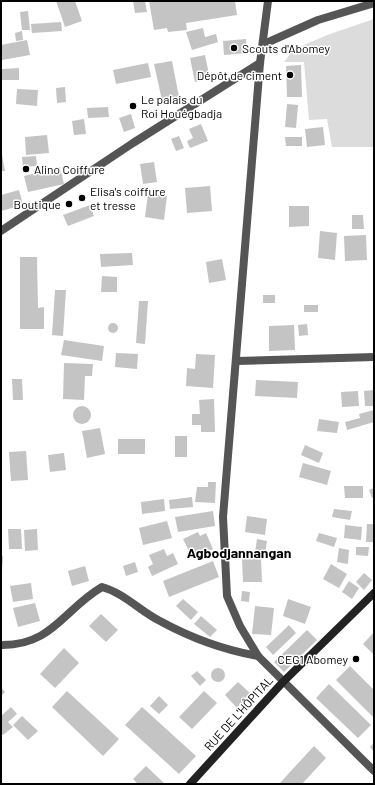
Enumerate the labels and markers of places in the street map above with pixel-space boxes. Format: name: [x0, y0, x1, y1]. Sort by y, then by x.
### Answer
place label: Scouts d'Abomey: [242, 41, 331, 55]
marker: Scouts d'Abomey: [229, 43, 239, 53]
place label: Dépôt de ciment: [197, 68, 282, 82]
marker: Dépôt de ciment: [285, 70, 295, 80]
place label: Le palais du Roi Houégbadja: [141, 92, 222, 120]
marker: Le palais du Roi Houégbadja: [128, 101, 138, 111]
place label: Alino Coiffure: [34, 162, 105, 176]
marker: Alino Coiffure: [21, 164, 31, 174]
place label: Elisa's coiffure et tresse: [90, 184, 166, 212]
marker: Elisa's coiffure et tresse: [77, 193, 87, 203]
place label: Boutique: [14, 197, 61, 211]
marker: Boutique: [64, 199, 74, 209]
place label: CEG1 Abomey: [278, 652, 348, 666]
marker: CEG1 Abomey: [351, 654, 361, 664]

